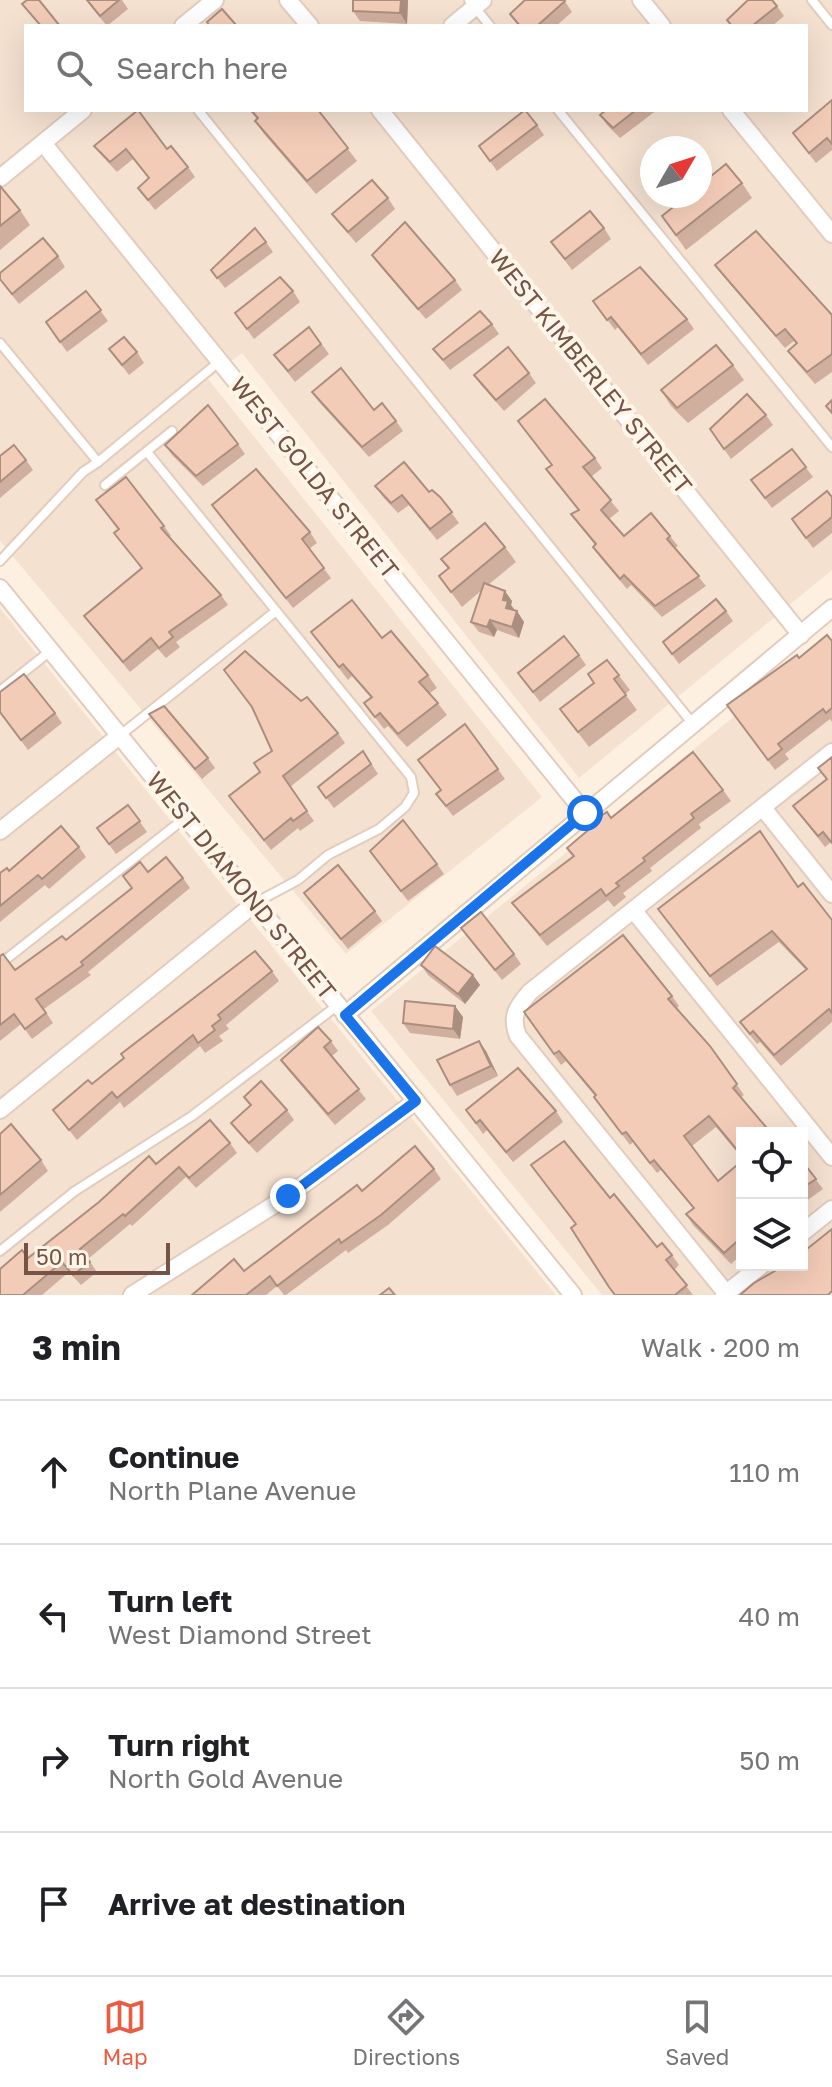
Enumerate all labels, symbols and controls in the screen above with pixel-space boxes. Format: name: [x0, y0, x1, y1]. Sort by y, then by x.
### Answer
search box: [24, 24, 808, 112]
icon: search: [52, 46, 96, 90]
text: Search here: [116, 50, 288, 86]
north arrow: [640, 136, 712, 208]
street label: WEST KIMBERLEY STREET: [484, 243, 699, 499]
street label: WEST GOLDA STREET: [225, 370, 406, 584]
street label: WEST DIAMOND STREET: [141, 765, 343, 1005]
route start: [567, 795, 603, 831]
map controls: [736, 1127, 808, 1271]
button: locate: [736, 1127, 808, 1199]
route end: [270, 1178, 306, 1214]
button: layers: [736, 1199, 808, 1271]
scale bar: [24, 1239, 170, 1275]
text: 50 m: [36, 1243, 87, 1270]
text: 3 min: [32, 1327, 121, 1367]
text: Walk · 200 m: [641, 1332, 800, 1363]
text: Continue: [108, 1439, 239, 1475]
icon: ahead: [32, 1450, 76, 1494]
text: 110 m: [729, 1457, 800, 1488]
text: North Plane Avenue: [108, 1475, 356, 1506]
text: Turn left: [108, 1583, 233, 1619]
icon: left: [32, 1594, 76, 1638]
text: 40 m: [739, 1601, 800, 1632]
text: West Diamond Street: [108, 1619, 372, 1650]
text: Turn right: [108, 1727, 250, 1763]
icon: right: [32, 1738, 76, 1782]
text: 50 m: [739, 1745, 800, 1776]
text: North Gold Avenue: [108, 1763, 343, 1794]
icon: arrive: [32, 1882, 76, 1926]
text: Arrive at destination: [108, 1886, 405, 1922]
tab: Map: [103, 1995, 147, 2070]
tab: Directions: [353, 1995, 460, 2070]
tab: Saved: [665, 1995, 729, 2070]

